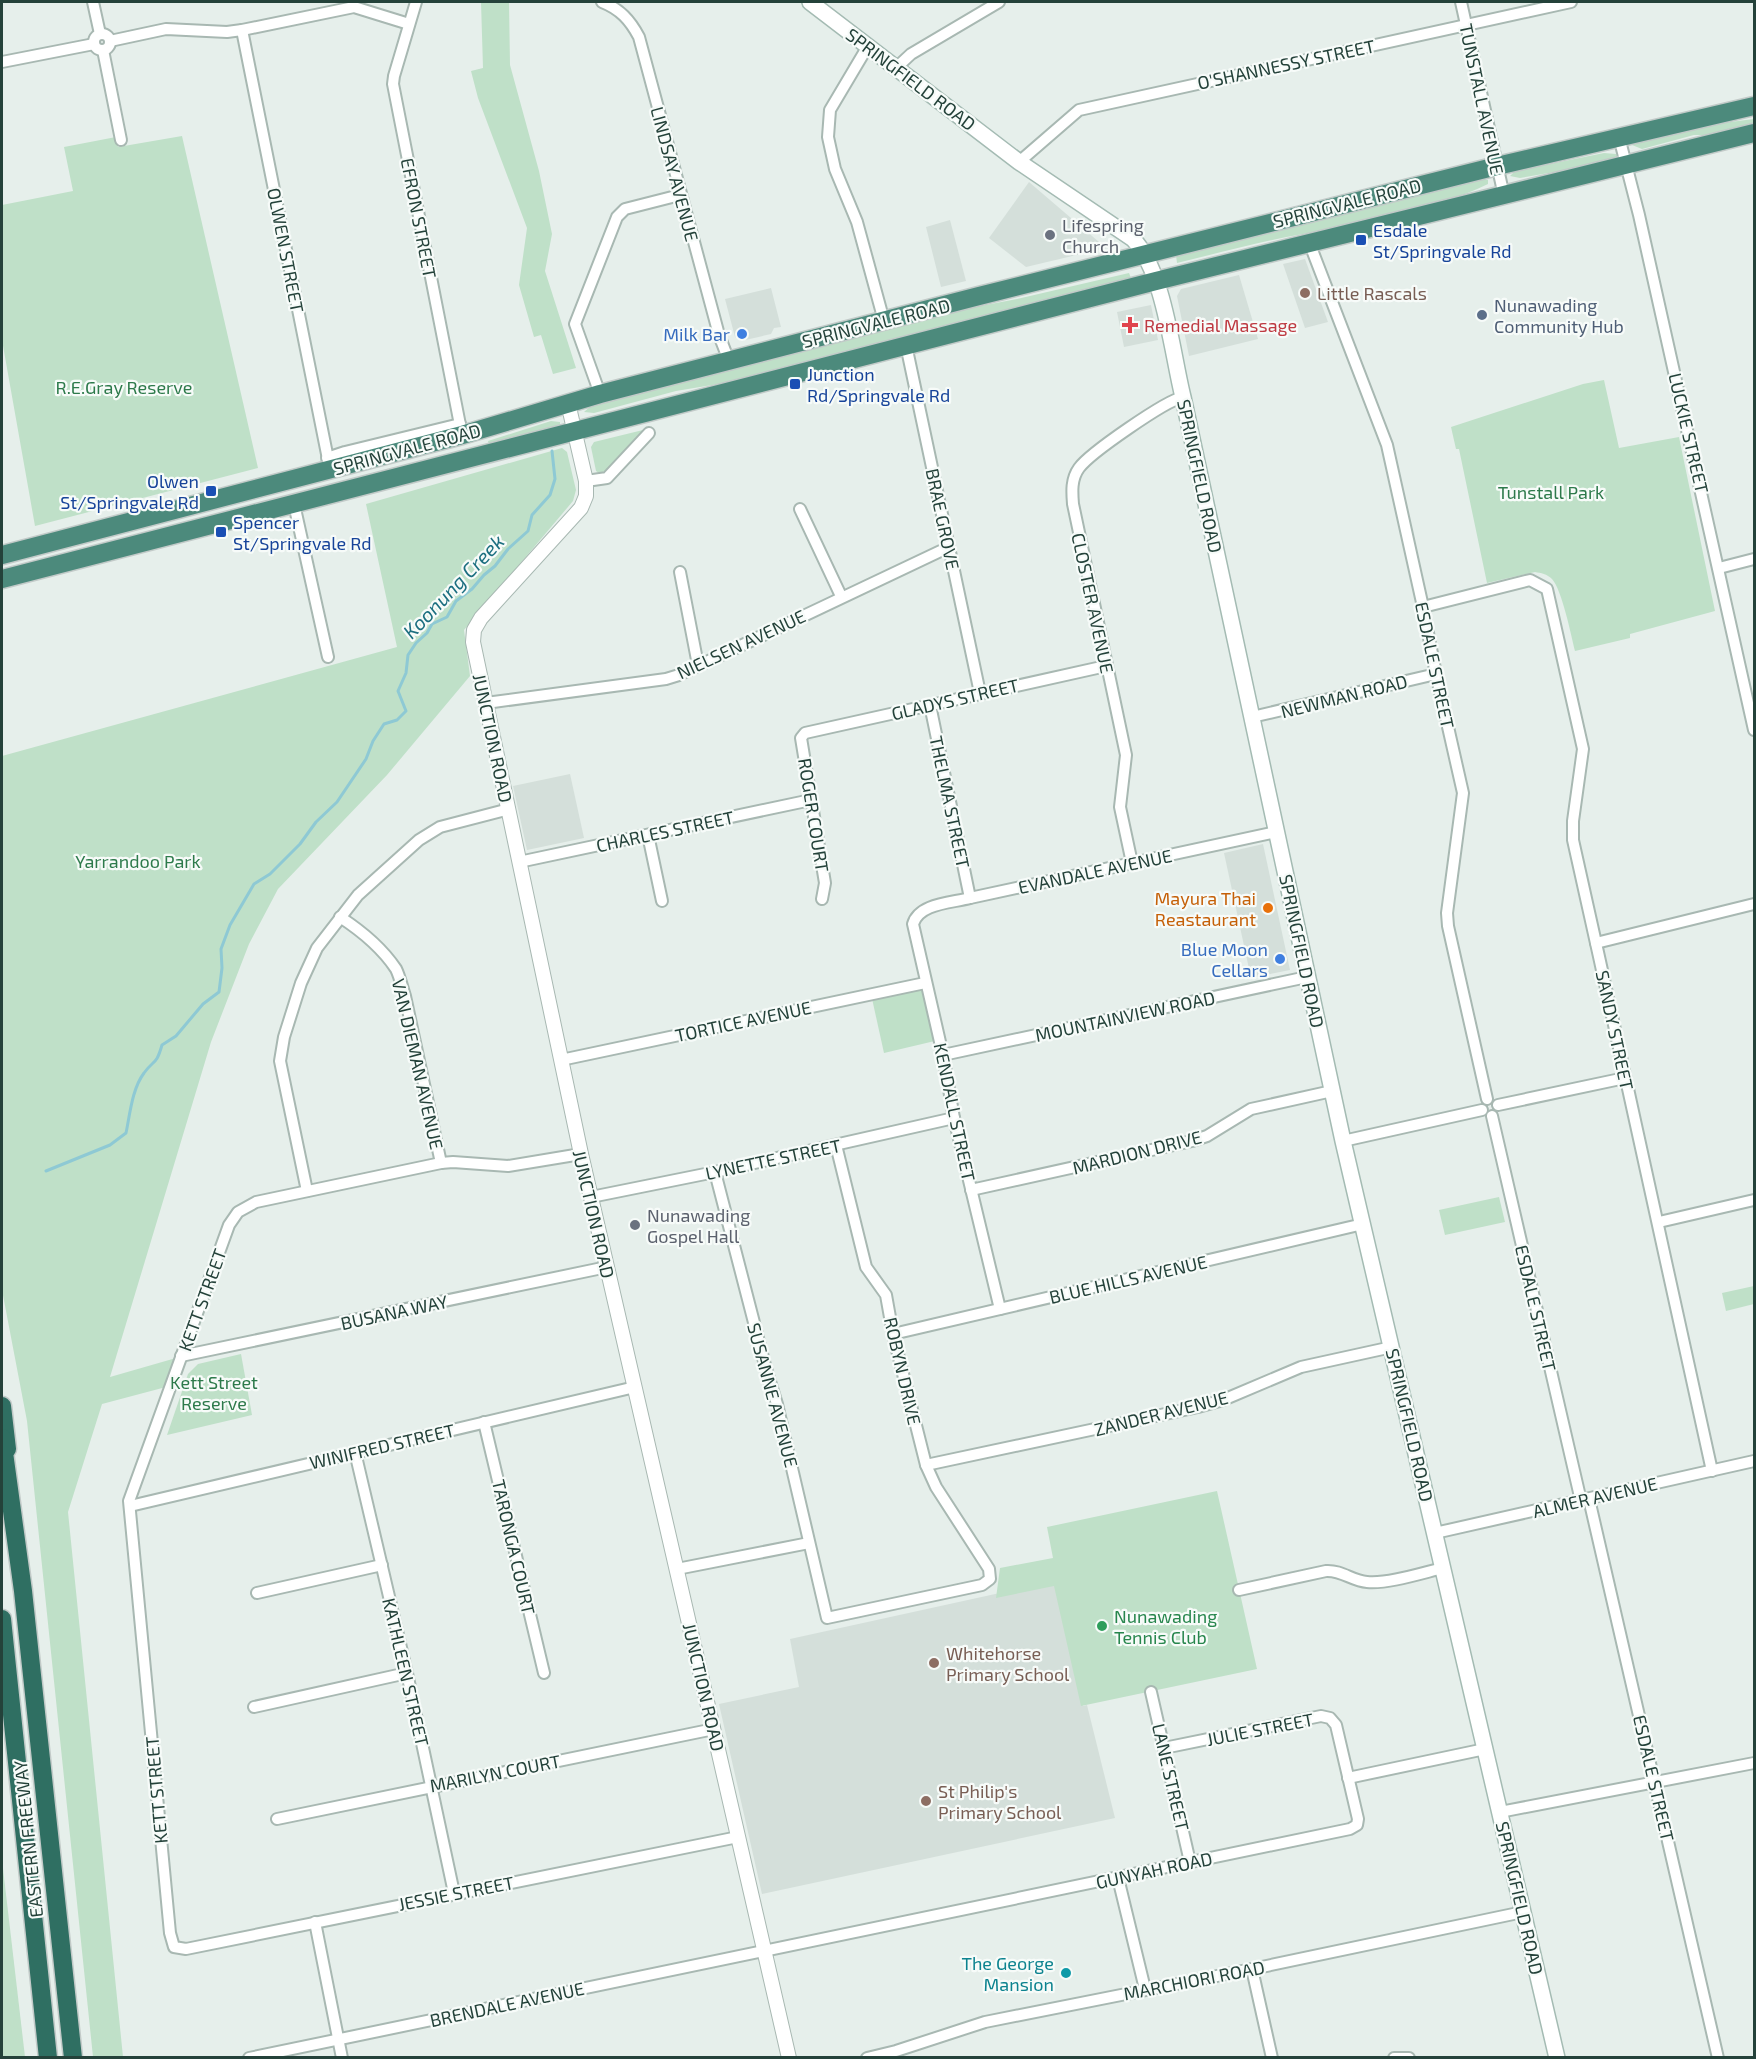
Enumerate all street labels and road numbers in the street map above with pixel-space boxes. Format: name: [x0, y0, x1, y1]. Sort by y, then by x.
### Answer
street label: TUNSTALL AVENUE: [1455, 21, 1509, 177]
street label: SPRINGFIELD ROAD: [842, 23, 980, 135]
street label: O'SHANNESSY STREET: [1195, 34, 1377, 94]
street label: LINDSAY AVENUE: [646, 104, 704, 244]
street label: EFRON STREET: [397, 156, 442, 280]
street label: SPRINGVALE ROAD: [1271, 174, 1423, 232]
street label: OLWEN STREET: [263, 186, 309, 315]
street label: SPRINGVALE ROAD: [800, 294, 952, 352]
street label: LUCKIE STREET: [1664, 371, 1714, 496]
street label: SPRINGFIELD ROAD: [1173, 397, 1227, 555]
street label: SPRINGVALE ROAD: [331, 419, 483, 479]
street label: BRAE GROVE: [922, 466, 964, 572]
street label: CLOSTER AVENUE: [1067, 531, 1119, 675]
street label: ESDALE STREET: [1411, 600, 1459, 731]
street label: NIELSEN AVENUE: [673, 605, 809, 683]
street label: NEWMAN ROAD: [1278, 670, 1410, 722]
street label: JUNCTION ROAD: [469, 672, 517, 804]
street label: GLADYS STREET: [889, 674, 1021, 724]
street label: THELMA STREET: [925, 734, 975, 871]
street label: ROGER COURT: [794, 756, 834, 874]
street label: CHARLES STREET: [594, 806, 736, 856]
street label: EVANDALE AVENUE: [1016, 844, 1174, 898]
street label: SPRINGFIELD ROAD: [1275, 872, 1329, 1030]
street label: SANDY STREET: [1592, 968, 1639, 1092]
street label: VAN DIEMAN AVENUE: [388, 976, 448, 1152]
street label: MOUNTAINVIEW ROAD: [1033, 986, 1217, 1046]
street label: TORTICE AVENUE: [673, 996, 813, 1046]
street label: KENDALL STREET: [930, 1041, 981, 1184]
street label: MARDION DRIVE: [1070, 1125, 1204, 1179]
street label: LYNETTE STREET: [703, 1134, 843, 1184]
street label: JUNCTION ROAD: [569, 1148, 619, 1280]
street label: ESDALE STREET: [1511, 1243, 1561, 1374]
street label: KETT STREET: [173, 1245, 231, 1354]
street label: BLUE HILLS AVENUE: [1047, 1250, 1209, 1308]
street label: BUSANA WAY: [338, 1290, 450, 1334]
street label: ROBYN DRIVE: [880, 1315, 926, 1427]
street label: SUSANNE AVENUE: [743, 1320, 803, 1470]
street label: SPRINGFIELD ROAD: [1382, 1346, 1438, 1504]
street label: ZANDER AVENUE: [1092, 1386, 1230, 1440]
street label: WINIFRED STREET: [307, 1418, 457, 1473]
street label: ALMER AVENUE: [1530, 1472, 1660, 1522]
street label: TARONGA COURT: [488, 1477, 540, 1617]
street label: KATHLEEN STREET: [378, 1596, 434, 1749]
street label: JUNCTION ROAD: [679, 1621, 729, 1753]
street label: JULIE STREET: [1205, 1708, 1316, 1750]
street label: ESDALE STREET: [1629, 1713, 1679, 1844]
street label: LANE STREET: [1148, 1721, 1194, 1833]
street label: KETT STREET: [140, 1735, 172, 1844]
street label: MARILYN COURT: [428, 1749, 563, 1796]
street label: EASTERN FREEWAY: [9, 1759, 47, 1919]
street label: SPRINGFIELD ROAD: [1492, 1819, 1548, 1977]
street label: GUNYAH ROAD: [1094, 1847, 1214, 1893]
street label: JESSIE STREET: [396, 1871, 516, 1915]
street label: MARCHIORI ROAD: [1122, 1956, 1266, 2004]
street label: BRENDALE AVENUE: [428, 1977, 586, 2031]

